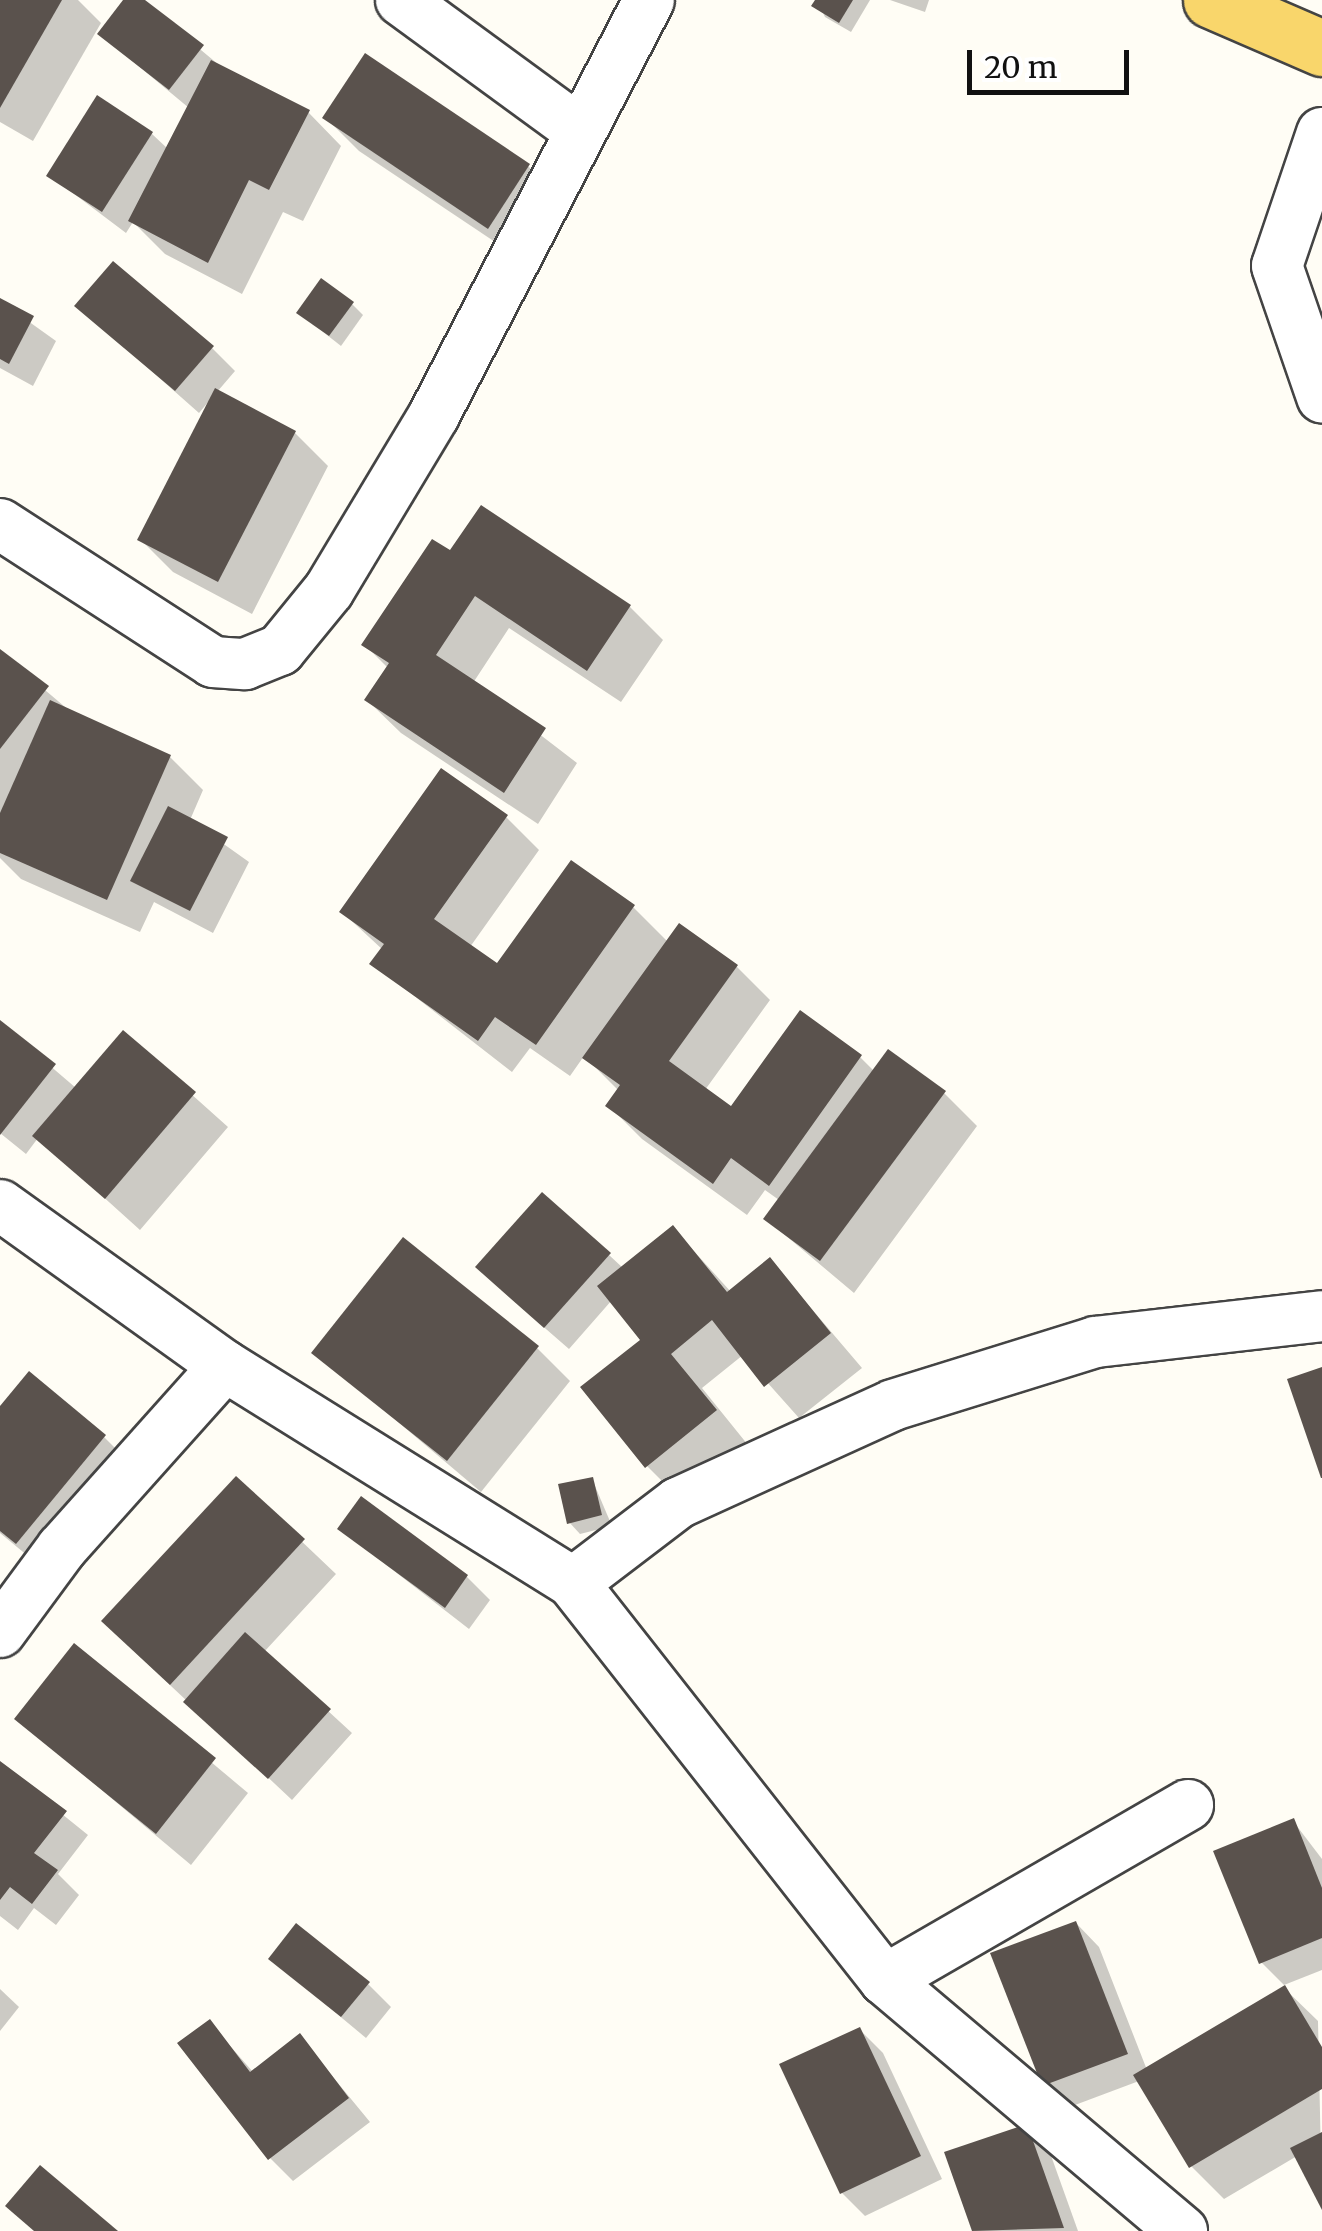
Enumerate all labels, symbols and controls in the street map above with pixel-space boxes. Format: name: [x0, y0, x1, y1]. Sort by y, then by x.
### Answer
scale bar: [972, 30, 1134, 92]
text: 20 m: [984, 48, 1057, 86]

